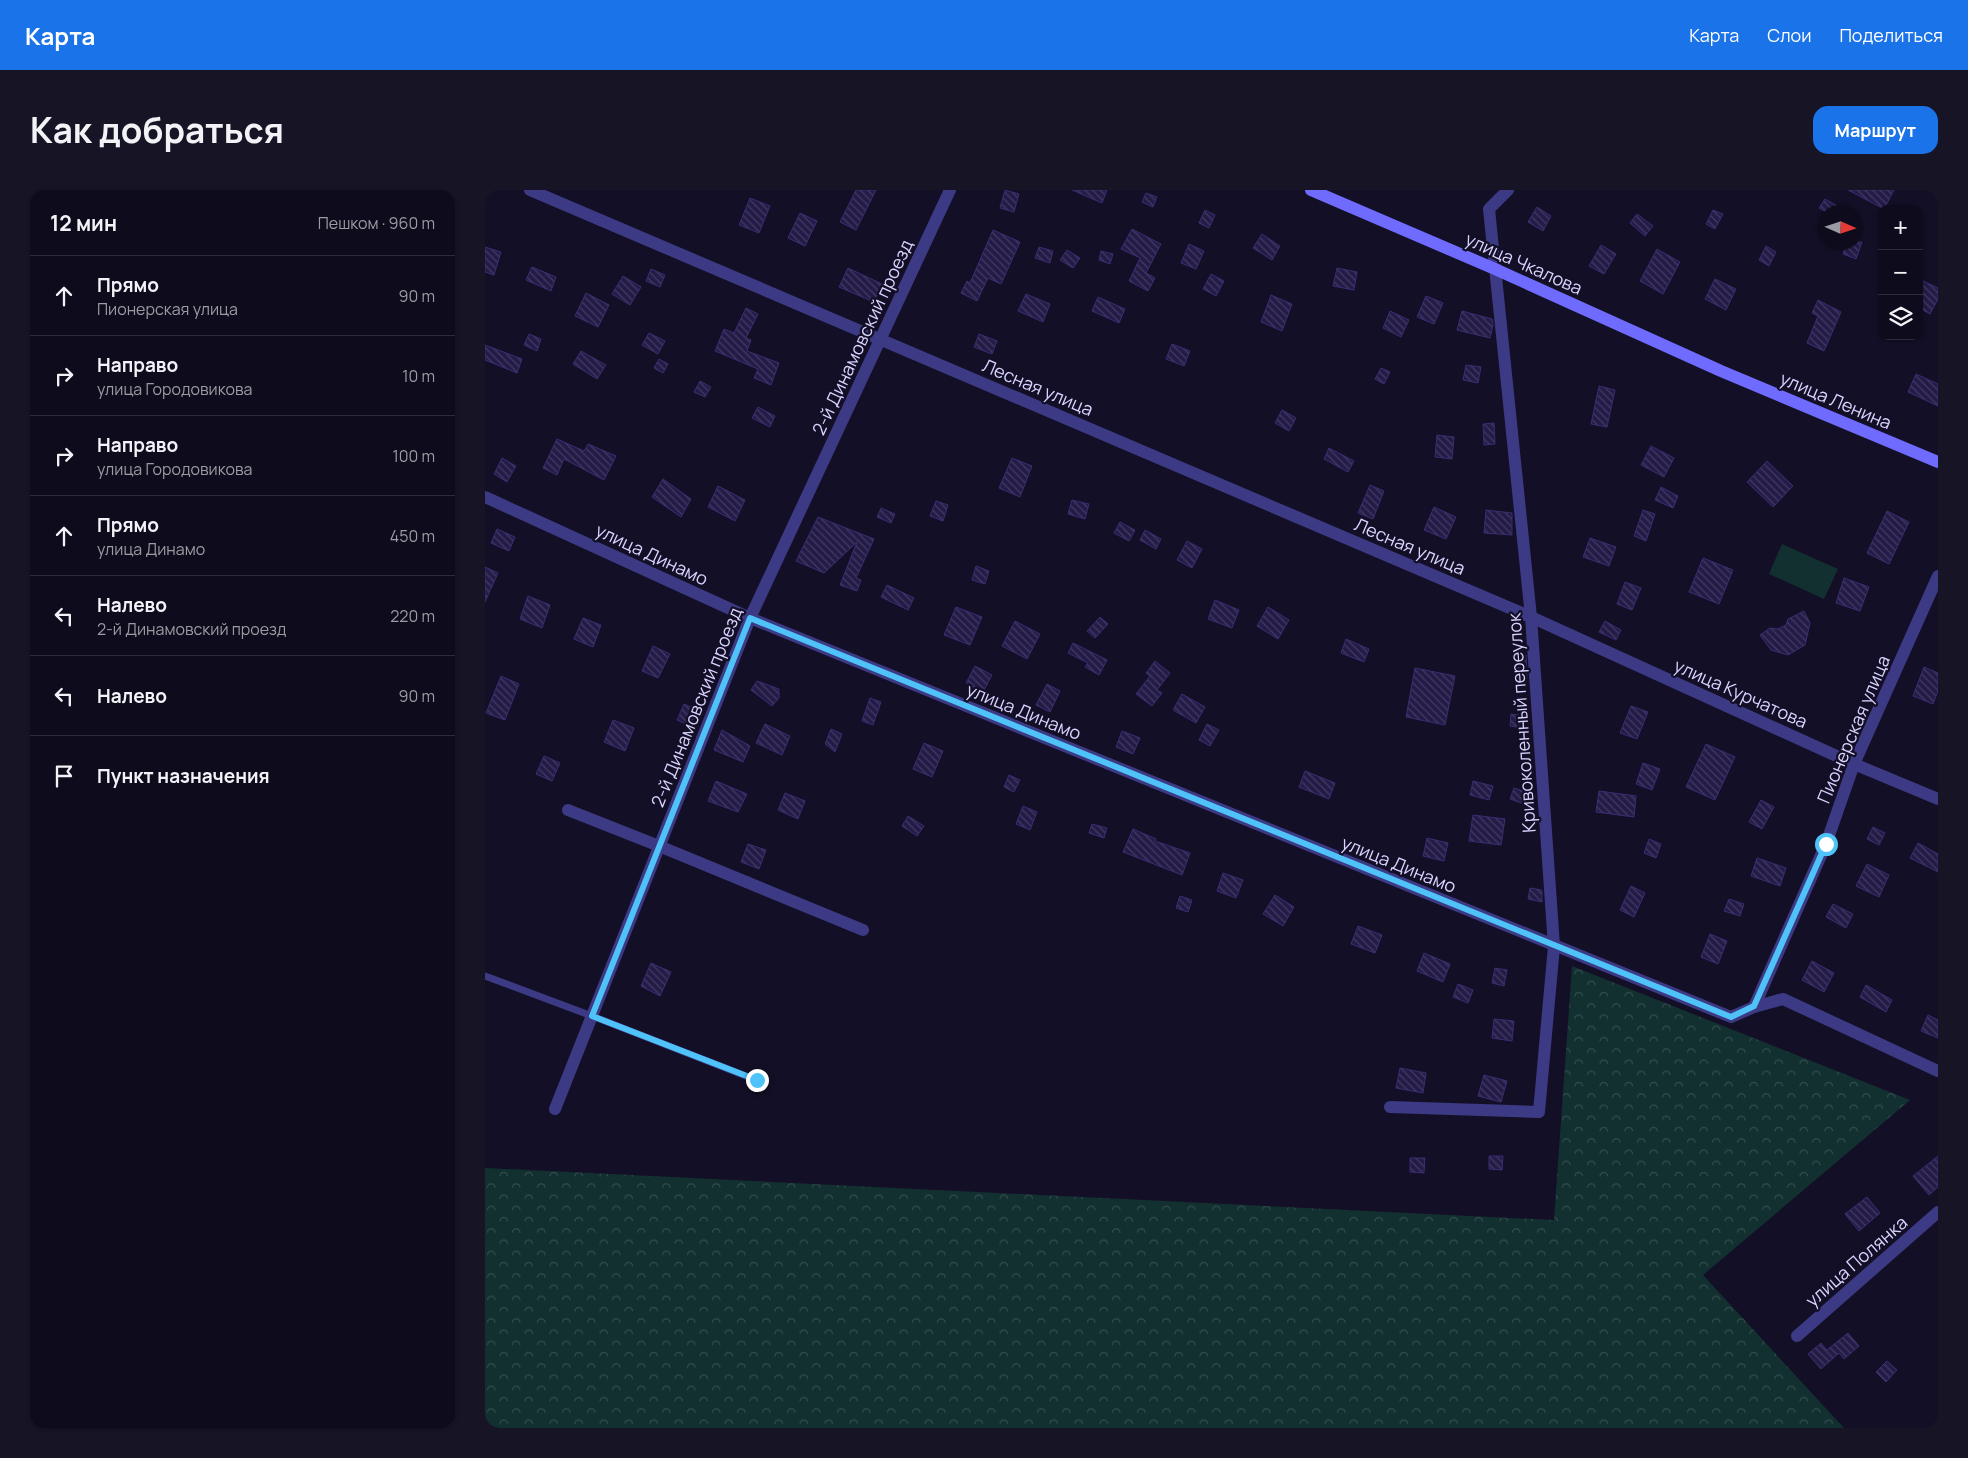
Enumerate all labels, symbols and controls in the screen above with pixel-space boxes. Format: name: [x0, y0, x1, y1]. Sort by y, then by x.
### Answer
text: Карта: [25, 19, 95, 52]
text: Карта: [1689, 23, 1739, 47]
text: Слои: [1767, 23, 1811, 47]
text: Поделиться: [1839, 23, 1943, 47]
text: Как добраться: [30, 106, 284, 154]
button: Маршрут: [1813, 106, 1938, 154]
north arrow: [1818, 205, 1863, 250]
map controls: [1878, 205, 1923, 340]
button: +: [1878, 205, 1923, 250]
text: 12 мин: [50, 209, 117, 237]
text: Пешком · 960 m: [318, 212, 435, 234]
street label: улица Чкалова: [1462, 226, 1586, 300]
street label: 2-й Динамовский проезд: [806, 235, 918, 439]
button: −: [1878, 250, 1923, 295]
text: Прямо: [97, 272, 159, 298]
icon: ahead: [50, 282, 78, 310]
text: 90 m: [399, 285, 435, 307]
button: layers: [1878, 295, 1923, 340]
text: Пионерская улица: [97, 298, 238, 320]
text: Направо: [97, 352, 178, 378]
street label: Лесная улица: [979, 353, 1097, 421]
icon: right: [50, 362, 78, 390]
text: 10 m: [402, 365, 435, 387]
street label: улица Ленина: [1776, 366, 1896, 434]
text: улица Городовикова: [97, 378, 252, 400]
text: Направо: [97, 432, 178, 458]
icon: right: [50, 442, 78, 470]
text: 100 m: [392, 445, 435, 467]
text: улица Городовикова: [97, 458, 252, 480]
text: Прямо: [97, 512, 159, 538]
street label: Лесная улица: [1351, 512, 1469, 580]
street label: улица Динамо: [592, 517, 712, 591]
icon: ahead: [50, 522, 78, 550]
text: 450 m: [390, 525, 435, 547]
text: улица Динамо: [97, 538, 205, 560]
text: Налево: [97, 592, 167, 618]
icon: left: [50, 602, 78, 630]
street label: 2-й Динамовский проезд: [645, 603, 747, 810]
text: 220 m: [390, 605, 435, 627]
street label: Кривоколенный переулок: [1501, 611, 1541, 834]
text: 2-й Динамовский проезд: [97, 618, 286, 640]
street label: Пионерская улица: [1811, 651, 1895, 807]
street label: улица Курчатова: [1671, 653, 1811, 733]
street label: улица Динамо: [963, 677, 1085, 745]
icon: left: [50, 682, 78, 710]
text: Налево: [97, 683, 167, 709]
text: 90 m: [399, 685, 435, 707]
icon: arrive: [50, 762, 78, 790]
text: Пункт назначения: [97, 763, 270, 789]
street label: улица Динамо: [1338, 830, 1460, 898]
route start: [1815, 833, 1838, 856]
route end: [746, 1069, 769, 1092]
street label: улица Полянка: [1800, 1210, 1912, 1312]

